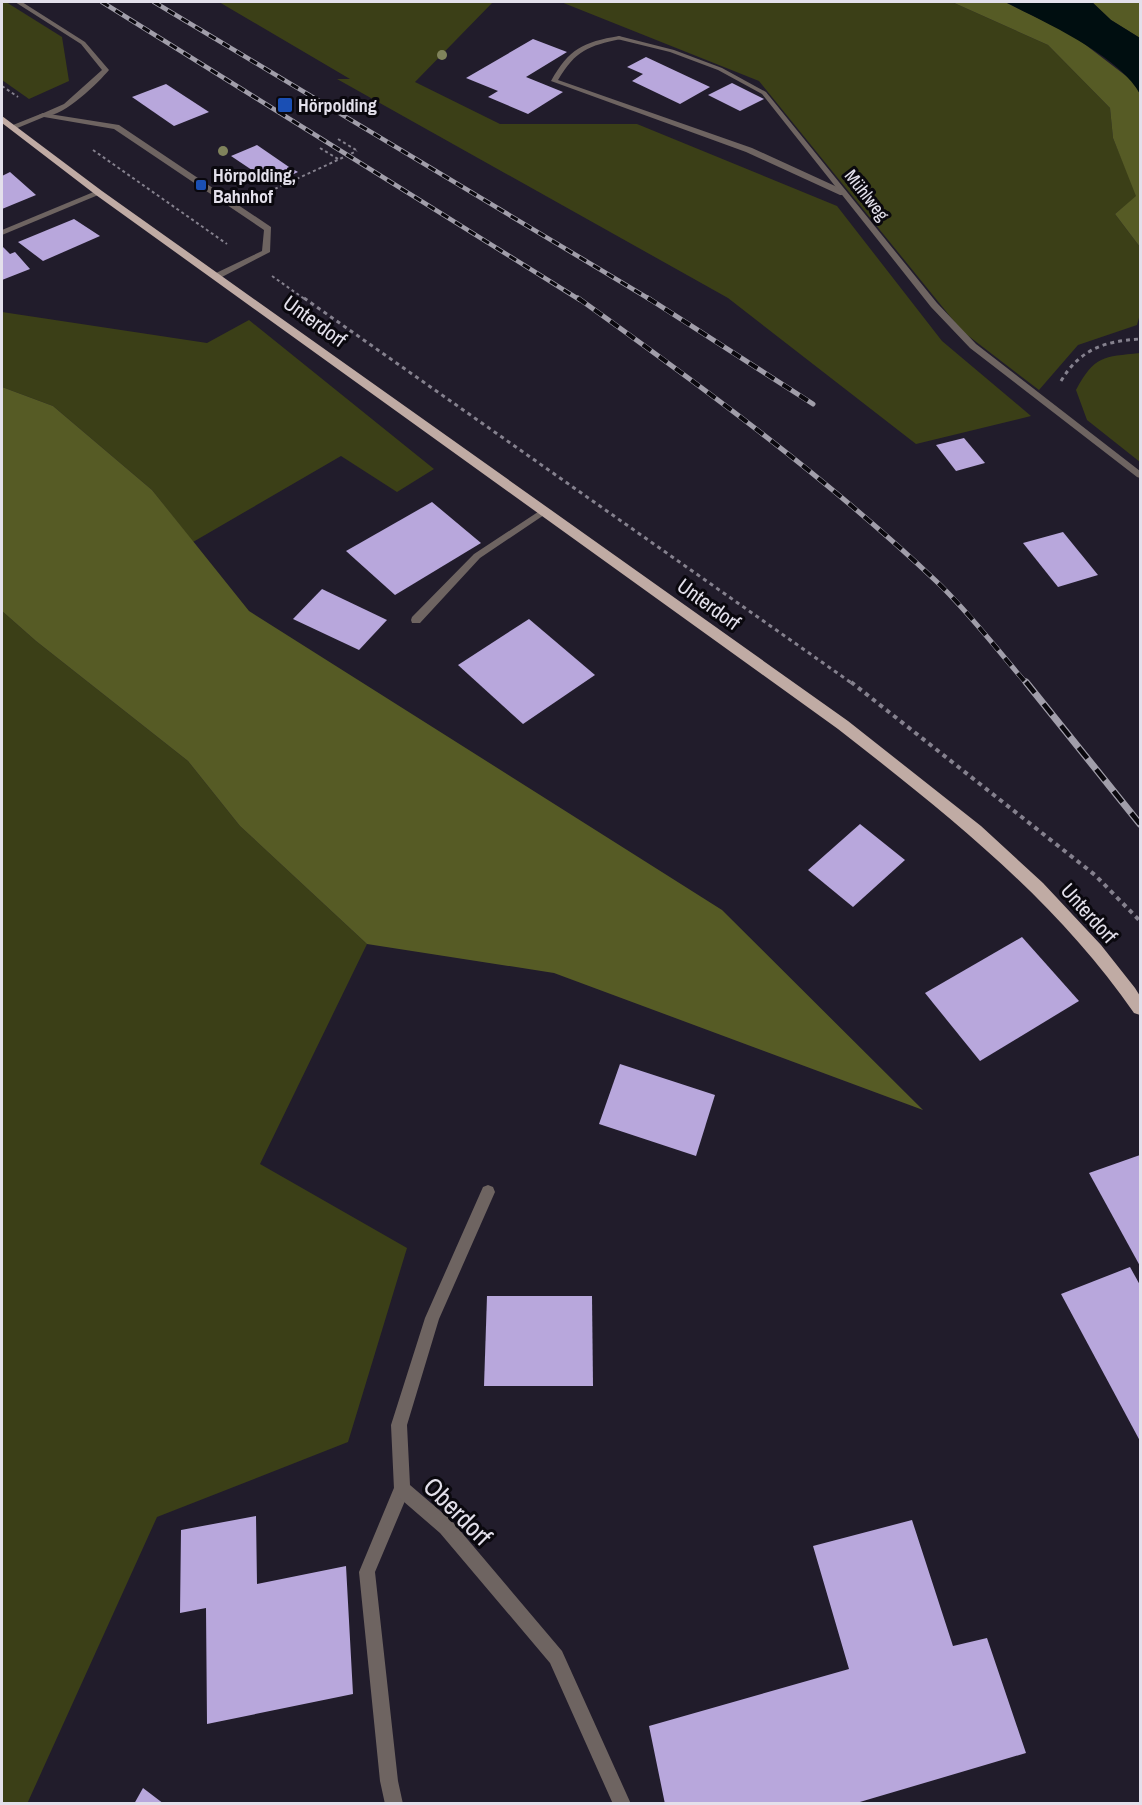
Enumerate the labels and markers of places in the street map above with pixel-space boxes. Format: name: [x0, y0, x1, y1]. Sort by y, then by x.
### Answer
place label: Hörpolding: [298, 93, 377, 118]
marker: Hörpolding: [276, 96, 294, 114]
place label: Hörpolding, Bahnhof: [213, 163, 296, 209]
marker: Hörpolding, Bahnhof: [194, 178, 208, 192]

